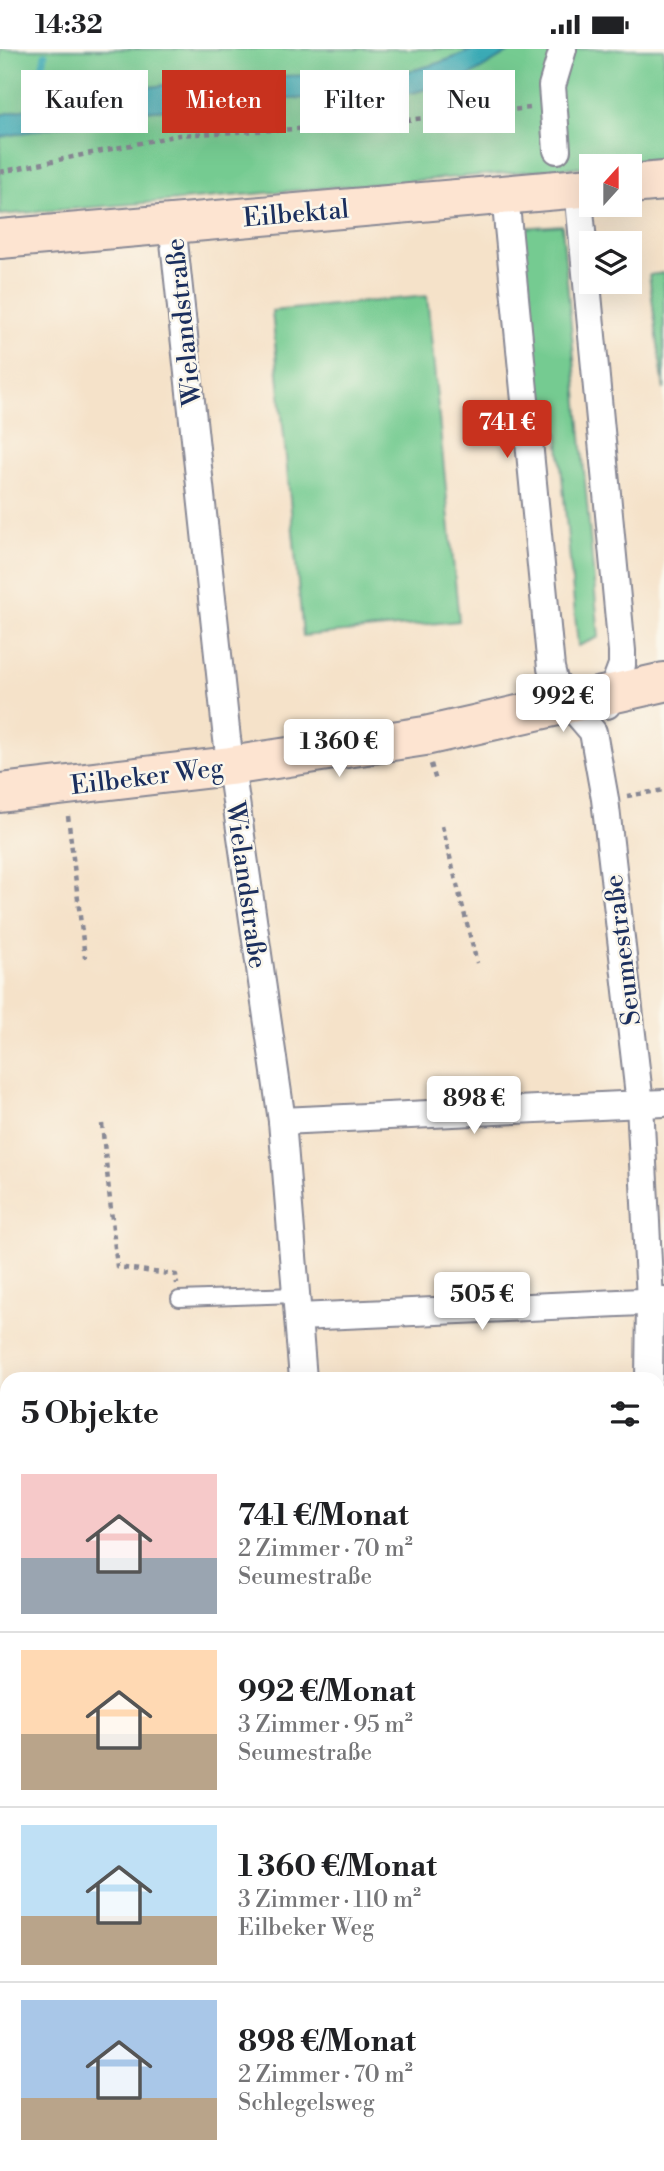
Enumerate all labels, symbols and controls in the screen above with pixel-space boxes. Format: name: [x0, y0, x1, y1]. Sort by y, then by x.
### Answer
text: 14:32: [35, 9, 103, 41]
chip: Kaufen: [21, 70, 148, 133]
chip: Mieten: [162, 70, 286, 133]
chip: Filter: [300, 70, 409, 133]
chip: Neu: [423, 70, 515, 133]
north arrow: [579, 154, 642, 217]
map controls: [579, 154, 642, 294]
street label: Eilbektal: [242, 193, 351, 235]
button: layers: [579, 231, 642, 294]
street label: Wielandstraße: [159, 237, 209, 408]
pin: 741 €: [458, 401, 556, 460]
text: 741 €: [479, 409, 535, 437]
pin: 992 €: [514, 675, 612, 734]
text: 992 €: [532, 683, 594, 711]
pin: 1 360 €: [274, 719, 404, 779]
text: 1 360 €: [300, 728, 378, 756]
street label: Eilbeker Weg: [69, 752, 226, 802]
street label: Wielandstraße: [218, 799, 274, 971]
street label: Seumestraße: [598, 873, 648, 1027]
pin: 898 €: [425, 1077, 523, 1136]
text: 898 €: [443, 1085, 505, 1113]
pin: 505 €: [433, 1273, 531, 1332]
text: 505 €: [450, 1281, 514, 1309]
text: 5 Objekte: [21, 1395, 159, 1433]
icon: filters: [606, 1395, 644, 1433]
text: 741 €/Monat: [238, 1497, 409, 1535]
icon: home: [77, 1502, 161, 1586]
text: 2 Zimmer · 70 m²: [238, 1535, 413, 1563]
text: Seumestraße: [238, 1563, 372, 1591]
text: 992 €/Monat: [238, 1673, 415, 1711]
icon: home: [77, 1678, 161, 1762]
text: 3 Zimmer · 95 m²: [238, 1711, 413, 1739]
text: Seumestraße: [238, 1739, 372, 1767]
text: 1 360 €/Monat: [238, 1848, 437, 1886]
icon: home: [77, 1853, 161, 1937]
text: 3 Zimmer · 110 m²: [238, 1886, 421, 1914]
text: Eilbeker Weg: [238, 1914, 374, 1942]
text: 898 €/Monat: [238, 2023, 416, 2061]
icon: home: [77, 2028, 161, 2112]
text: 2 Zimmer · 70 m²: [238, 2061, 413, 2089]
text: Schlegelsweg: [238, 2089, 375, 2117]

